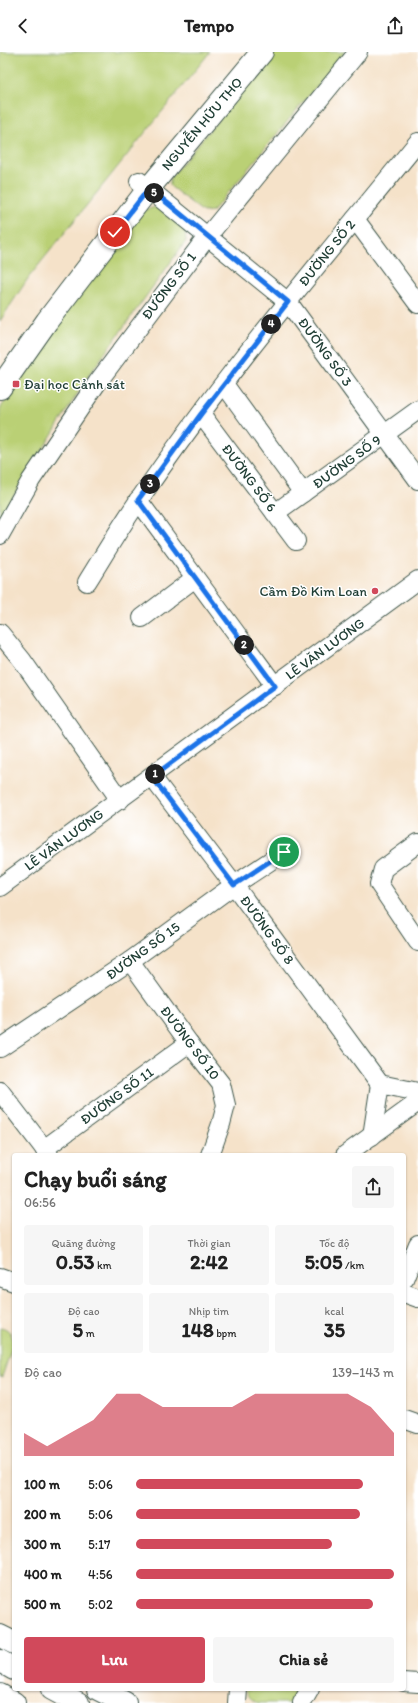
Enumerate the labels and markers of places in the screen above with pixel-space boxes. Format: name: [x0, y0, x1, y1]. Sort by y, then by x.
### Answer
pin: 5: [144, 183, 164, 203]
pin: [98, 215, 132, 249]
pin: 4: [261, 314, 281, 334]
place label: Đại học Cảnh sát: [24, 376, 125, 393]
marker: Đại học Cảnh sát: [11, 379, 21, 389]
pin: 3: [140, 474, 160, 494]
place label: Cầm Đồ Kim Loan: [260, 583, 368, 600]
marker: Cầm Đồ Kim Loan: [370, 586, 380, 596]
pin: 2: [234, 635, 254, 655]
pin: 1: [145, 764, 165, 784]
pin: [267, 835, 301, 869]

